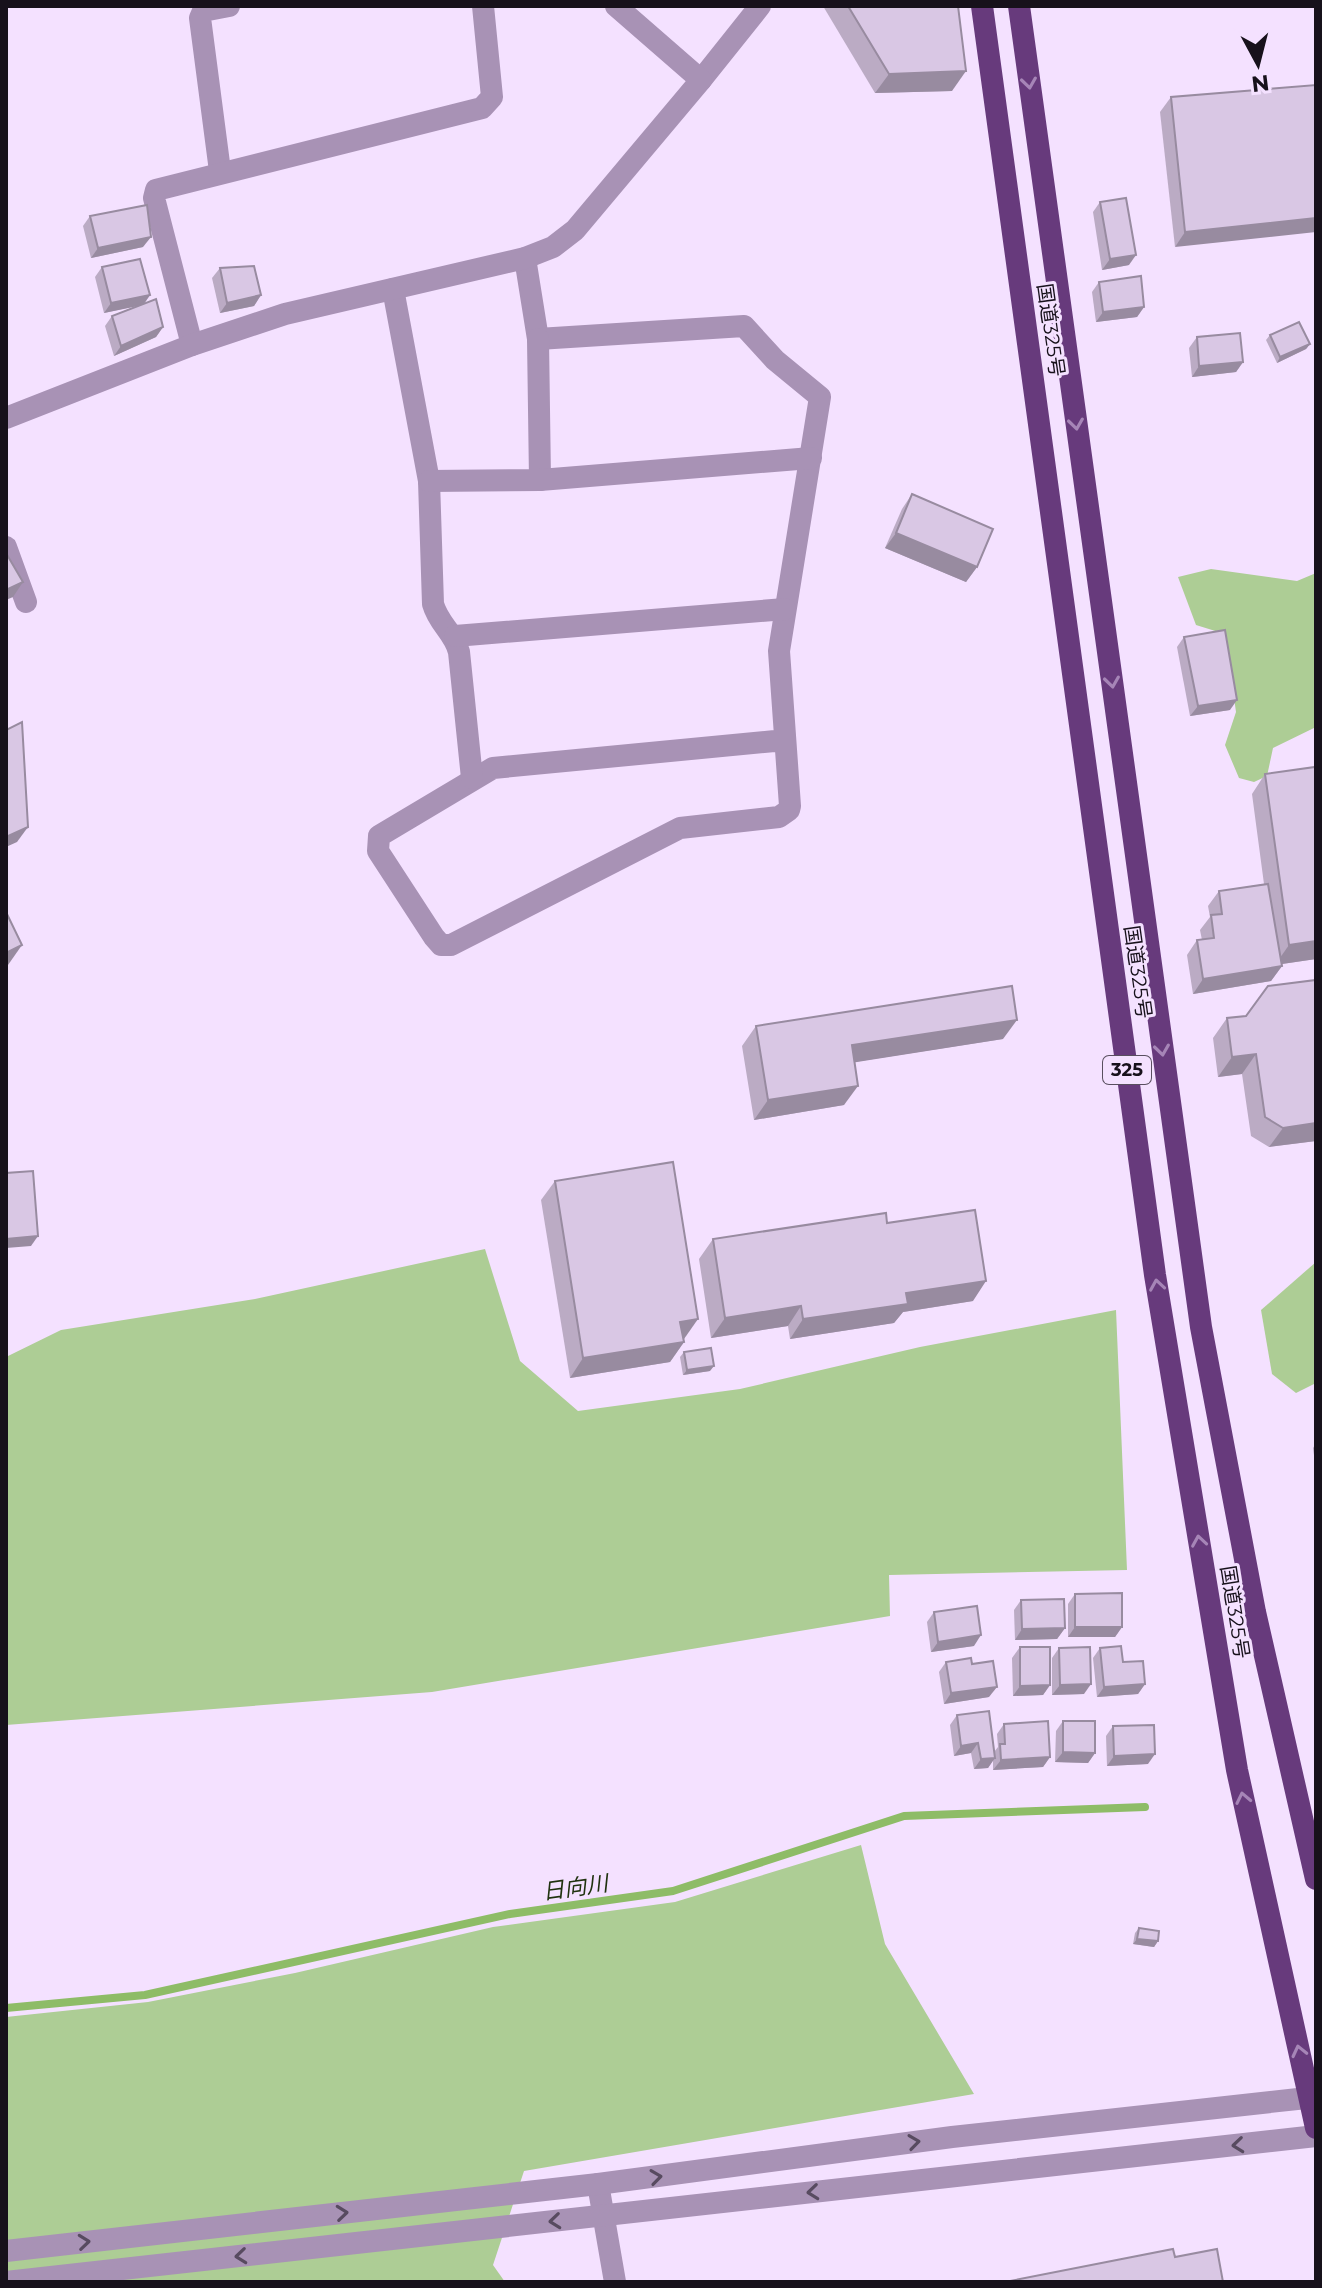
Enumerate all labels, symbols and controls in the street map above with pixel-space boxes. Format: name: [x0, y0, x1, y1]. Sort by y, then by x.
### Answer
north arrow: [1218, 24, 1298, 104]
text: N: [1250, 69, 1271, 98]
one-way arrow: [1020, 76, 1037, 90]
street label: 国道325号: [1033, 282, 1069, 378]
one-way arrow: [1067, 417, 1084, 431]
one-way arrow: [1103, 675, 1120, 689]
street label: 国道325号: [1120, 924, 1156, 1020]
one-way arrow: [1153, 1043, 1170, 1057]
road number: 325: [1103, 1056, 1151, 1084]
one-way arrow: [1149, 1278, 1166, 1292]
one-way arrow: [1191, 1534, 1208, 1548]
street label: 国道325号: [1216, 1564, 1254, 1660]
one-way arrow: [1235, 1791, 1252, 1805]
water label: 日向川: [541, 1869, 612, 1905]
one-way arrow: [1291, 2045, 1308, 2059]
one-way arrow: [907, 2134, 920, 2151]
one-way arrow: [1232, 2136, 1245, 2153]
one-way arrow: [649, 2169, 663, 2186]
one-way arrow: [806, 2184, 819, 2201]
one-way arrow: [336, 2205, 349, 2222]
one-way arrow: [548, 2213, 561, 2230]
one-way arrow: [77, 2233, 90, 2250]
one-way arrow: [234, 2247, 247, 2264]

